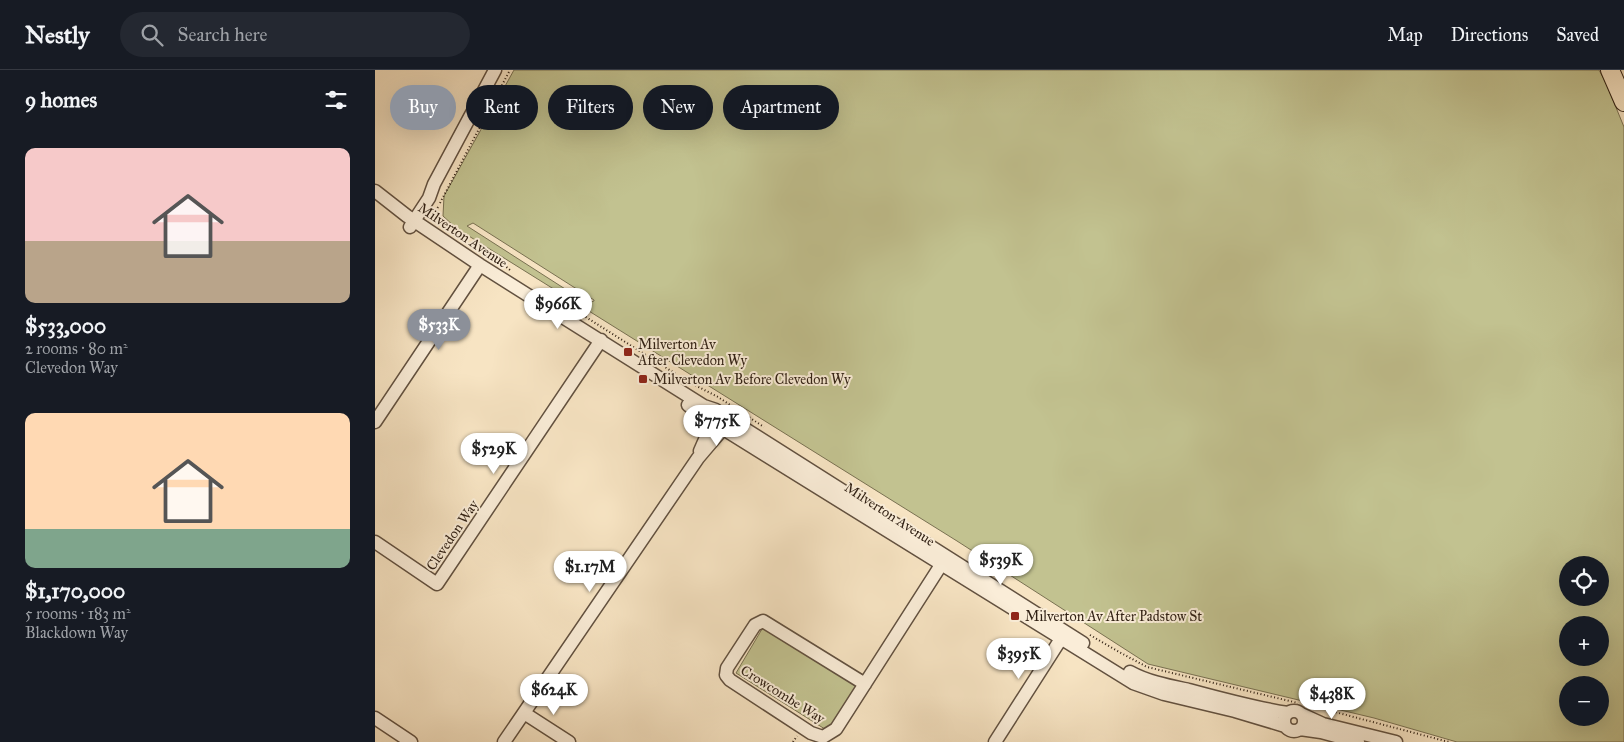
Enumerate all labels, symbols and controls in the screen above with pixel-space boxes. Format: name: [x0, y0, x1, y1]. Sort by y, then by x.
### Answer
search box: [120, 12, 470, 57]
text: Nestly: [25, 20, 90, 50]
icon: search: [138, 21, 166, 49]
text: Search here: [178, 23, 267, 46]
text: Map: [1387, 24, 1423, 46]
text: Directions: [1451, 24, 1528, 46]
text: Saved: [1556, 24, 1599, 46]
chip: Buy: [390, 85, 456, 130]
chip: Rent: [466, 85, 538, 130]
chip: Filters: [548, 85, 633, 130]
chip: New: [643, 85, 713, 130]
chip: Apartment: [723, 85, 839, 130]
icon: filters: [322, 86, 350, 114]
text: 9 homes: [25, 87, 97, 113]
icon: home: [143, 181, 233, 271]
street label: Milverton Avenue: [415, 199, 511, 272]
pin: $966K: [523, 288, 593, 330]
text: $966K: [535, 294, 581, 313]
pin: $533K: [404, 308, 474, 351]
text: $533,000: [25, 313, 106, 339]
text: $533K: [418, 315, 460, 334]
place label: Milverton Av After Clevedon Wy: [637, 336, 748, 369]
text: 2 rooms · 80 m²: [25, 339, 128, 358]
marker: Milverton Av After Clevedon Wy: [622, 346, 634, 358]
text: Clevedon Way: [25, 358, 118, 377]
place label: Milverton Av Before Clevedon Wy: [653, 371, 851, 388]
marker: Milverton Av Before Clevedon Wy: [637, 373, 649, 385]
pin: $775K: [682, 404, 752, 447]
text: $775K: [694, 411, 740, 430]
pin: $529K: [459, 432, 529, 475]
text: $529K: [472, 439, 516, 458]
icon: home: [143, 446, 233, 536]
street label: Milverton Avenue: [841, 479, 938, 550]
street label: Clevedon Way: [423, 497, 482, 574]
pin: $539K: [966, 544, 1036, 586]
pin: $1.17M: [549, 550, 631, 593]
text: $539K: [979, 550, 1023, 569]
map controls: [1559, 556, 1609, 726]
button: locate: [1559, 556, 1609, 606]
text: $1.17M: [565, 557, 615, 576]
text: $1,170,000: [25, 578, 125, 604]
text: 5 rooms · 183 m²: [25, 604, 131, 623]
place label: Milverton Av After Padstow St: [1025, 608, 1202, 625]
marker: Milverton Av After Padstow St: [1009, 610, 1021, 622]
button: +: [1559, 616, 1609, 666]
text: Blackdown Way: [25, 623, 128, 642]
pin: $395K: [984, 638, 1054, 680]
text: $395K: [997, 644, 1041, 663]
street label: Crowcombe Way: [737, 662, 828, 727]
pin: $624K: [519, 674, 589, 716]
button: −: [1559, 676, 1609, 726]
pin: $438K: [1297, 678, 1367, 720]
text: $624K: [531, 680, 577, 699]
text: $438K: [1310, 684, 1354, 703]

